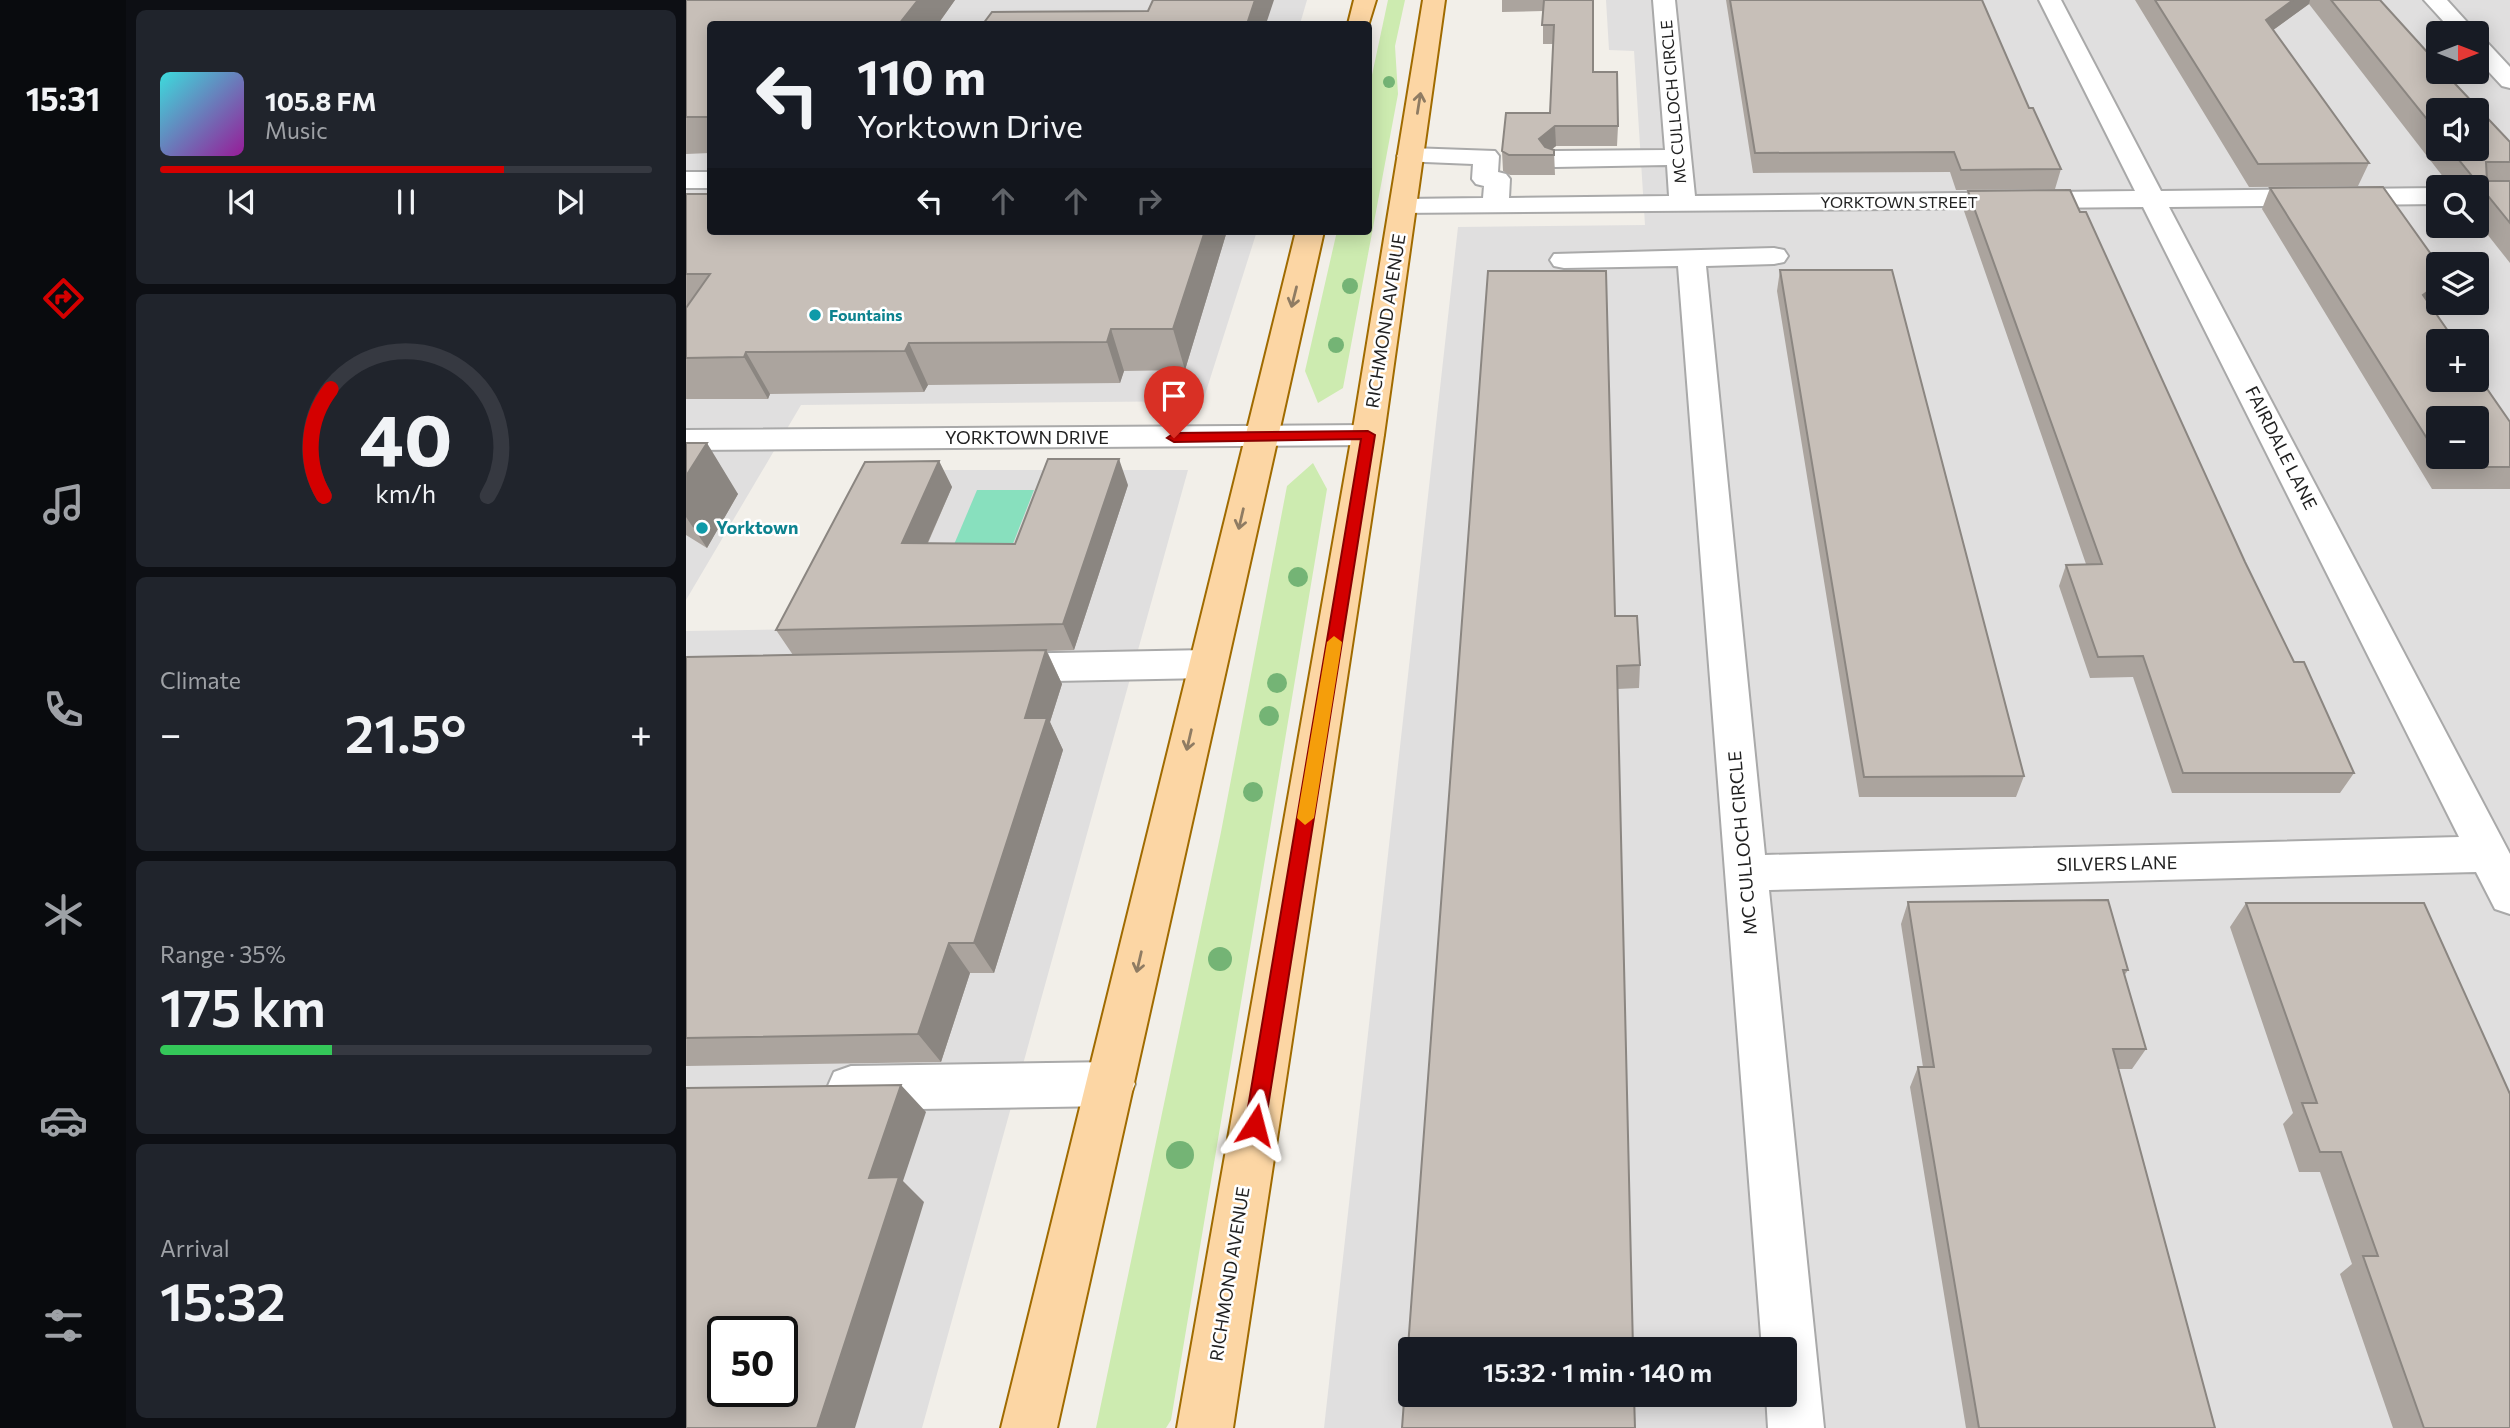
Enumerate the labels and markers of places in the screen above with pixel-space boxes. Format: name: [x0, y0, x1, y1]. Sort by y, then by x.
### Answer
place label: Fountains: [829, 305, 902, 324]
marker: Fountains: [807, 307, 823, 323]
pin: [1144, 366, 1204, 438]
place label: Yorktown: [716, 516, 798, 538]
marker: Yorktown: [694, 520, 710, 536]

